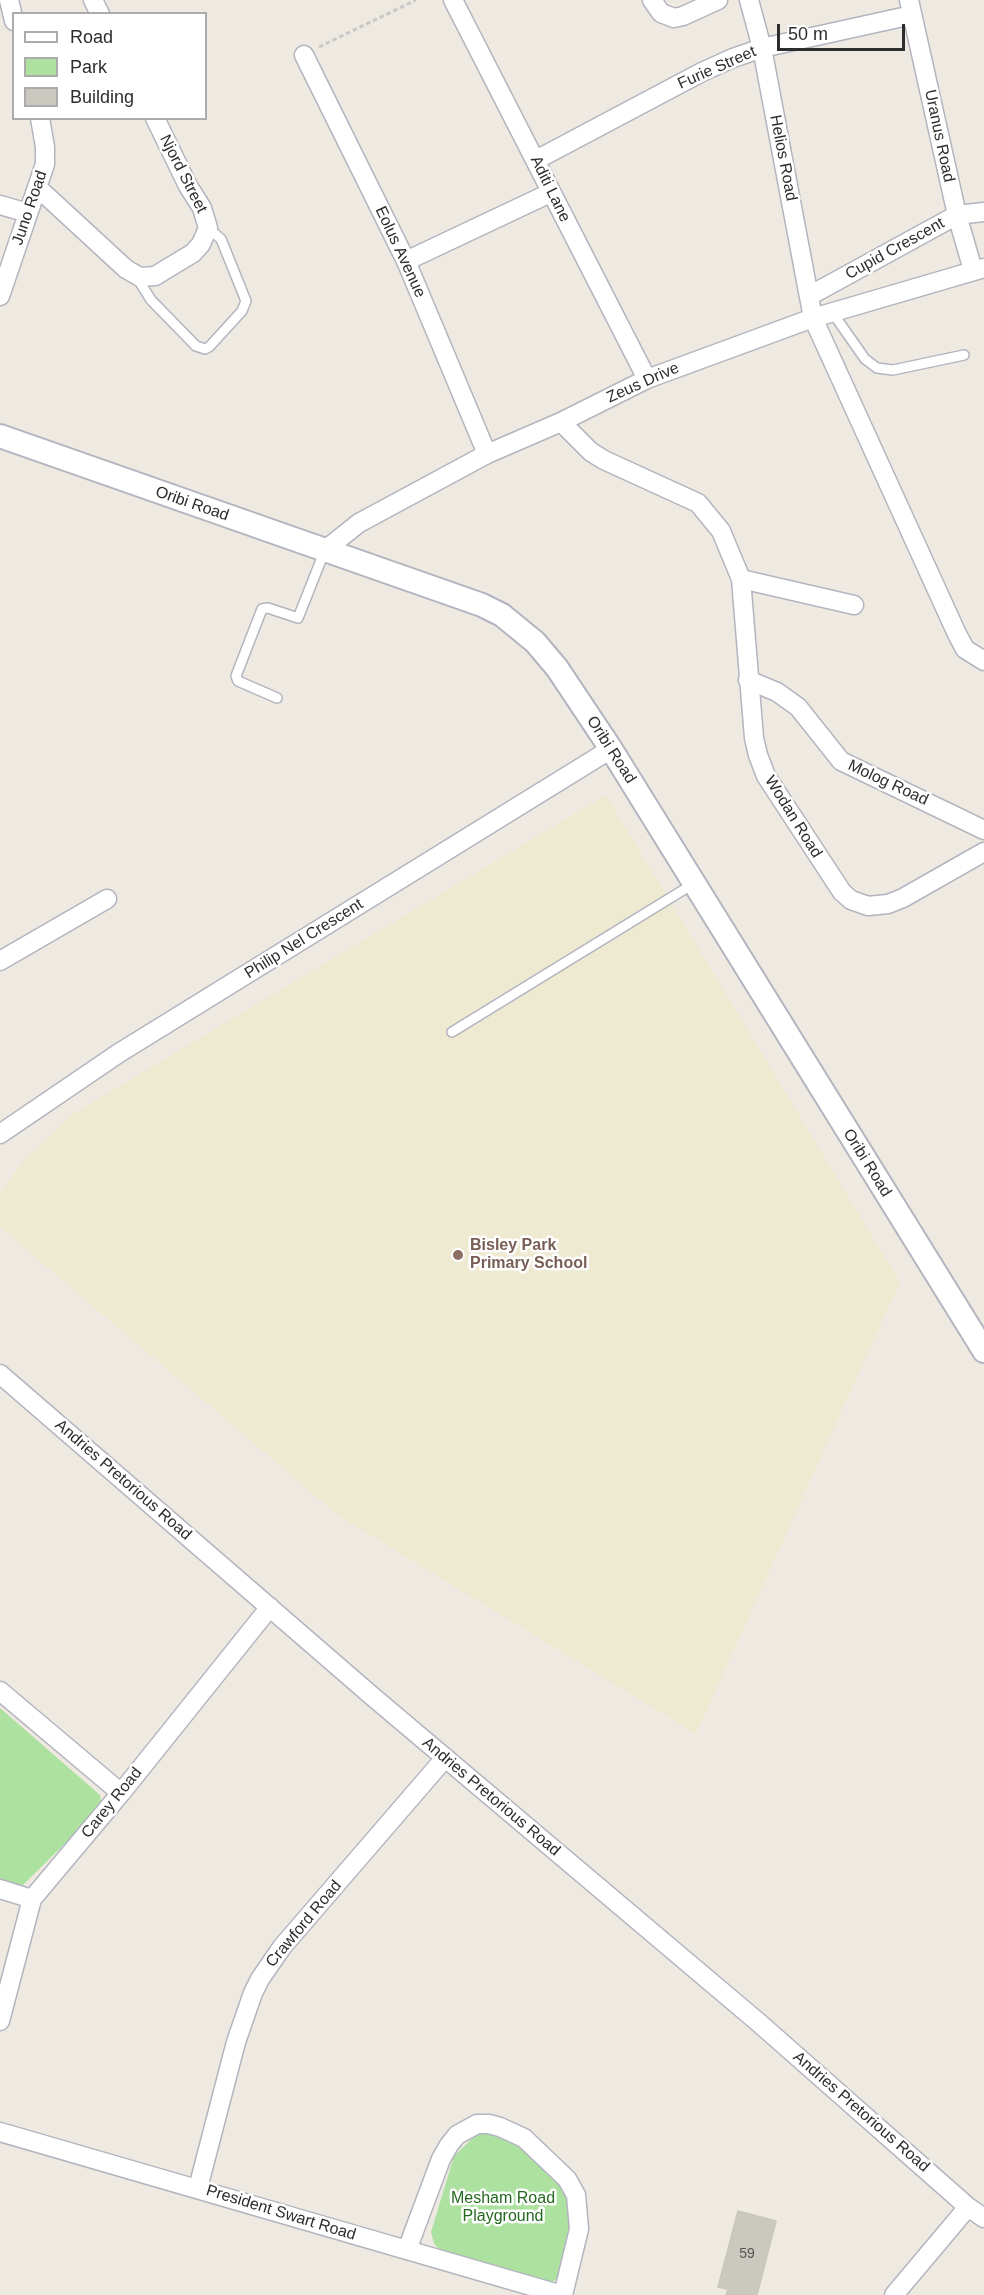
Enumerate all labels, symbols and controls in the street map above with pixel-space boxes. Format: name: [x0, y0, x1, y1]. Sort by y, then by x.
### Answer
legend: [12, 12, 207, 120]
scale bar: [780, 12, 908, 50]
text: 50 m: [788, 24, 828, 44]
text: Road: [70, 27, 113, 47]
street label: Furie Street: [675, 42, 759, 94]
text: Park: [70, 57, 107, 77]
text: Building: [70, 87, 134, 107]
street label: Uranus Road: [920, 88, 958, 184]
street label: Helios Road: [765, 113, 801, 203]
street label: Njord Street: [155, 132, 211, 216]
street label: Aditi Lane: [526, 153, 574, 225]
street label: Juno Road: [8, 168, 52, 248]
street label: Eolus Avenue: [370, 203, 430, 301]
street label: Cupid Crescent: [842, 214, 948, 284]
street label: Zeus Drive: [604, 358, 682, 408]
street label: Oribi Road: [153, 482, 231, 526]
street label: Oribi Road: [582, 713, 640, 787]
street label: Molog Road: [845, 756, 931, 810]
street label: Wodan Road: [760, 772, 826, 862]
street label: Philip Nel Crescent: [241, 895, 367, 983]
street label: Oribi Road: [839, 1125, 895, 1201]
place label: Bisley Park Primary School: [470, 1236, 587, 1274]
marker: Bisley Park Primary School: [451, 1248, 465, 1262]
street label: Andries Pretorious Road: [51, 1416, 195, 1544]
street label: Andries Pretorious Road: [418, 1734, 564, 1860]
street label: Carey Road: [78, 1764, 146, 1842]
street label: Crawford Road: [262, 1877, 346, 1971]
street label: Andries Pretorious Road: [789, 2048, 933, 2176]
street label: President Swart Road: [204, 2181, 358, 2245]
park label: Mesham Road Playground: [451, 2189, 555, 2227]
house number: 59: [739, 2246, 755, 2262]

